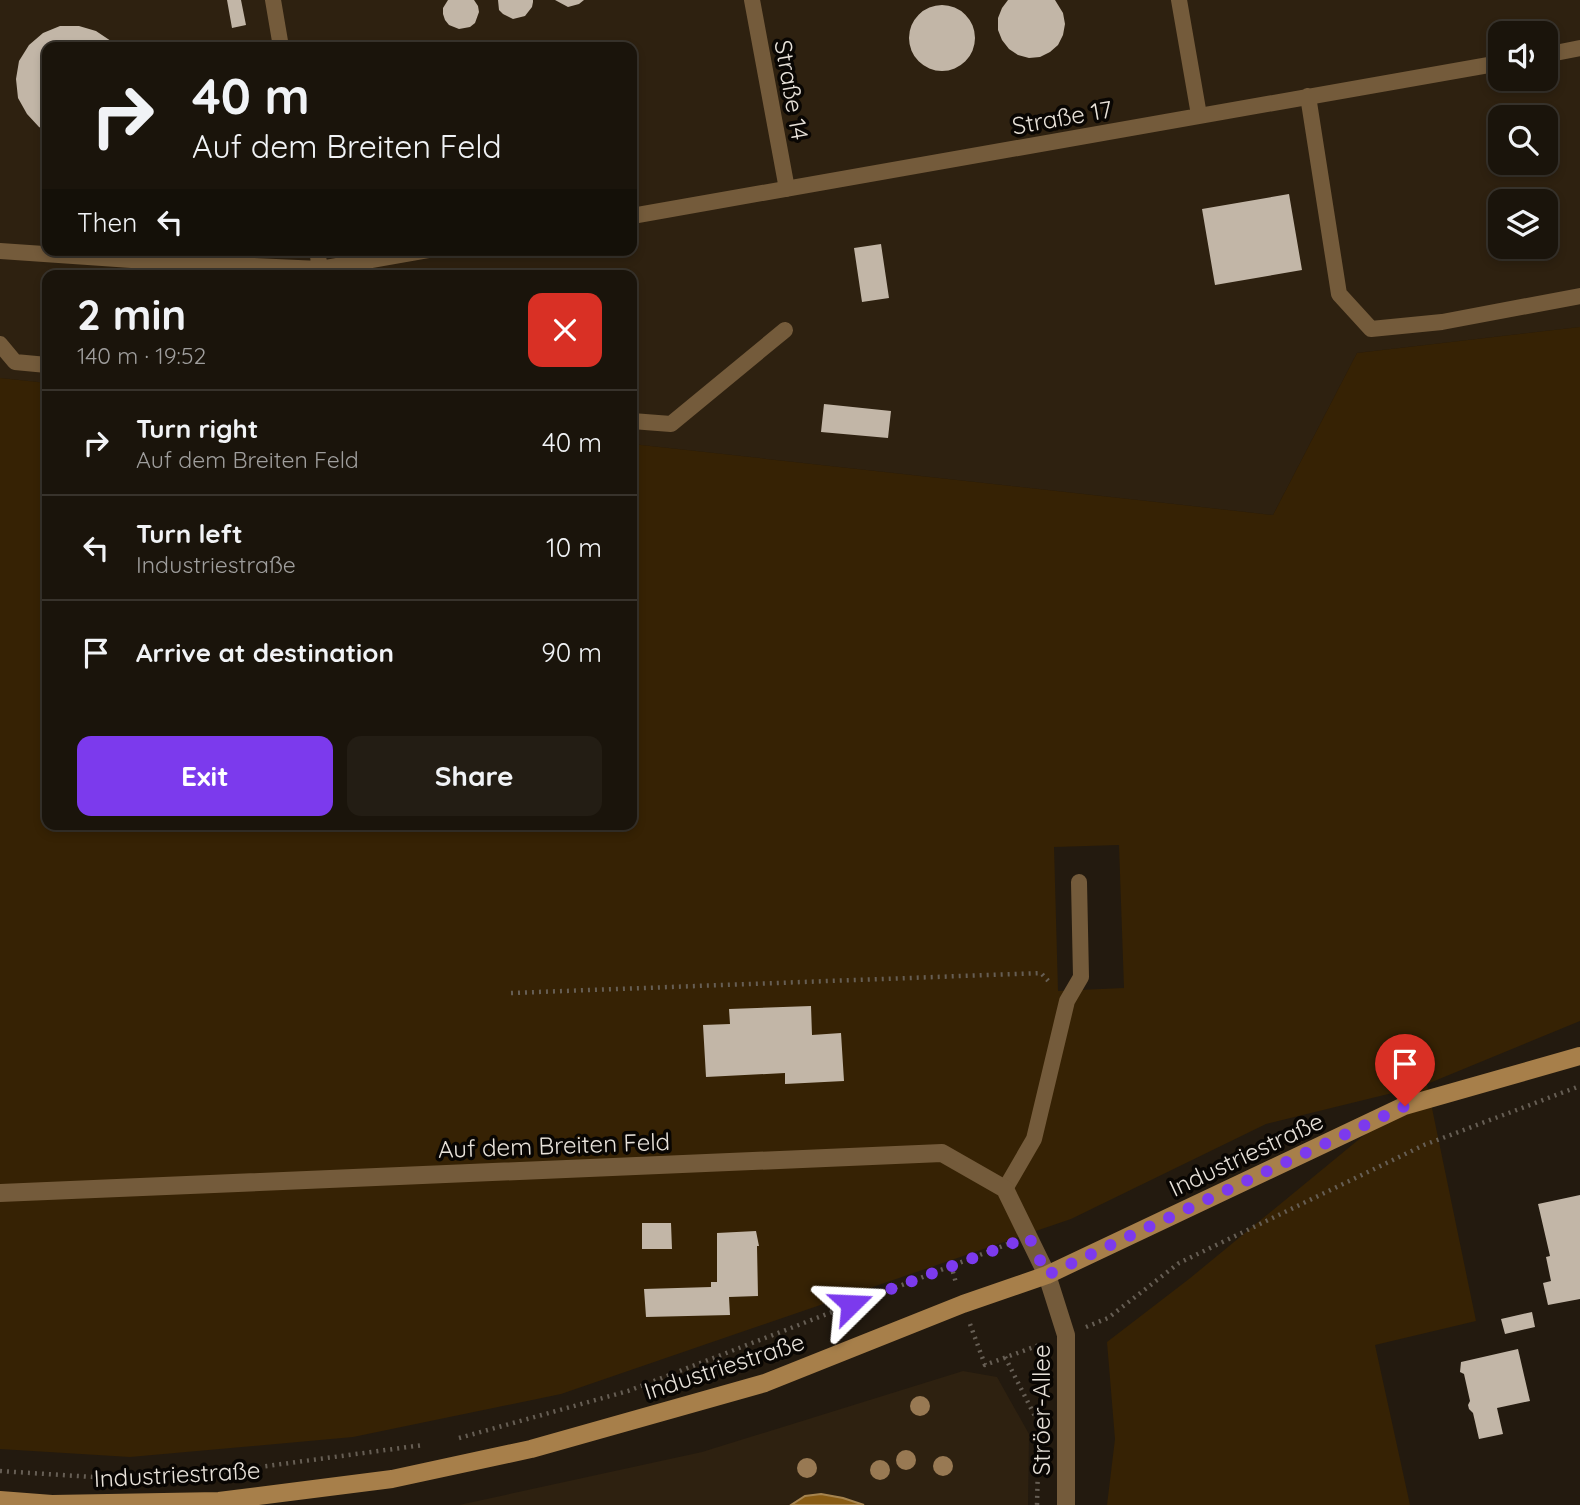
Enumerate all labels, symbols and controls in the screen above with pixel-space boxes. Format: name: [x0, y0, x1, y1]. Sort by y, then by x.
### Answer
map controls: [1488, 21, 1558, 259]
button: sound: [1488, 21, 1558, 91]
street label: Straße 14: [768, 38, 816, 142]
text: 40 m: [192, 65, 310, 126]
icon: right: [77, 70, 168, 161]
street label: Straße 17: [1010, 93, 1114, 141]
button: search: [1488, 105, 1558, 175]
text: Auf dem Breiten Feld: [192, 126, 502, 166]
button: layers: [1488, 189, 1558, 259]
icon: left: [151, 203, 189, 241]
text: Then: [77, 206, 137, 239]
text: 2 min: [77, 288, 186, 341]
button: close: [528, 293, 602, 367]
text: 140 m · 19:52: [77, 341, 206, 370]
text: Turn right: [136, 412, 258, 445]
icon: right: [77, 424, 115, 462]
text: 40 m: [542, 426, 602, 459]
text: Auf dem Breiten Feld: [136, 445, 359, 474]
text: Turn left: [136, 517, 243, 550]
icon: left: [77, 529, 115, 567]
text: 10 m: [546, 531, 602, 564]
text: Industriestraße: [136, 550, 296, 579]
icon: arrive: [77, 634, 115, 672]
text: Arrive at destination: [136, 636, 394, 669]
text: 90 m: [541, 636, 602, 669]
button: Exit: [77, 736, 333, 816]
button: Share: [347, 736, 602, 816]
pin: [1375, 1034, 1435, 1106]
icon: arrive: [1386, 1045, 1424, 1083]
street label: Industriestraße: [1164, 1105, 1328, 1203]
street label: Auf dem Breiten Feld: [437, 1126, 671, 1164]
position arrow: [814, 1267, 888, 1341]
street label: Industriestraße: [640, 1326, 808, 1406]
street label: Ströer-Allee: [1026, 1345, 1056, 1475]
street label: Industriestraße: [93, 1455, 261, 1493]

